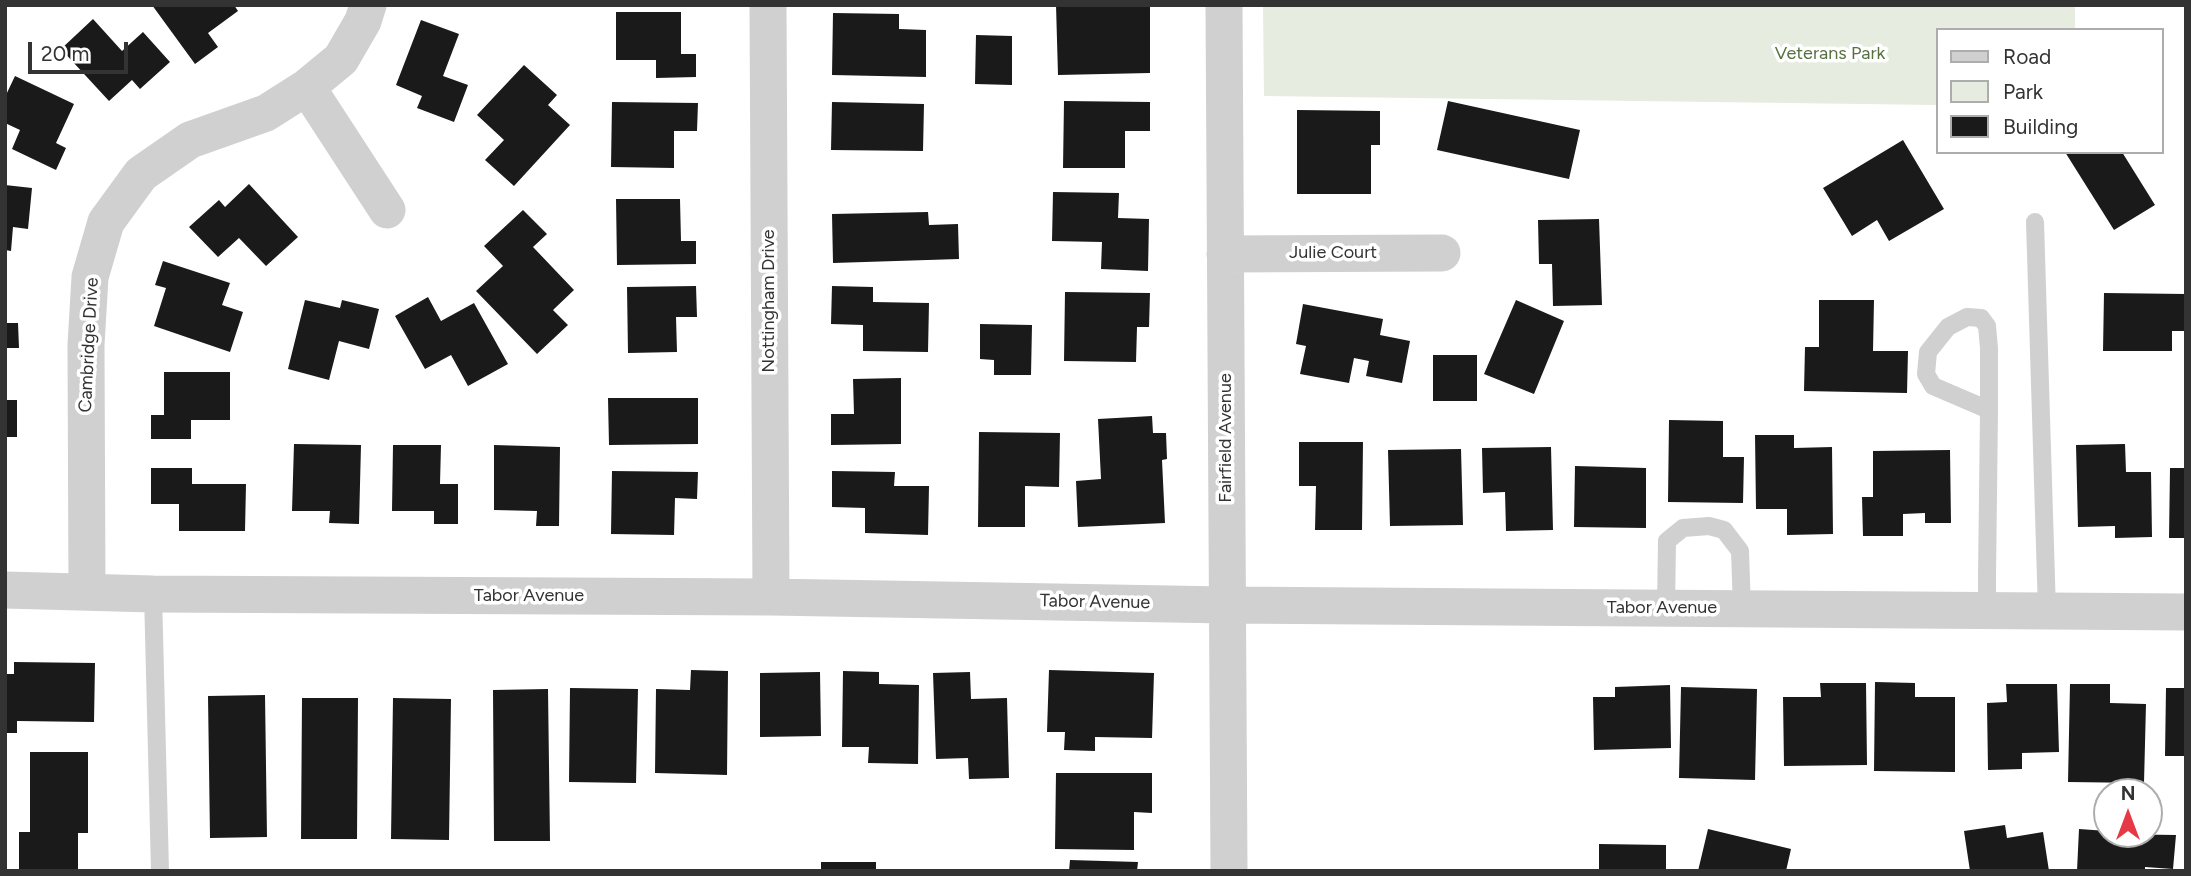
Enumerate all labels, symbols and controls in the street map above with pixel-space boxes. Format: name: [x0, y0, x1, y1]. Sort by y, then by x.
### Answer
scale bar: [32, 28, 131, 72]
legend: [1936, 28, 2163, 154]
text: 20 m: [41, 41, 89, 66]
park label: Veterans Park: [1775, 43, 1885, 65]
text: Road: [2003, 44, 2051, 69]
text: Park: [2003, 79, 2043, 104]
text: Building: [2003, 114, 2078, 139]
street label: Nottingham Drive: [758, 229, 780, 373]
street label: Julie Court: [1289, 242, 1377, 264]
street label: Cambridge Drive: [75, 277, 103, 413]
street label: Fairfield Avenue: [1215, 373, 1237, 503]
street label: Tabor Avenue: [474, 585, 584, 607]
street label: Tabor Avenue: [1040, 590, 1150, 614]
street label: Tabor Avenue: [1607, 597, 1717, 619]
north arrow: [2093, 778, 2163, 848]
text: N: [2121, 782, 2135, 805]

